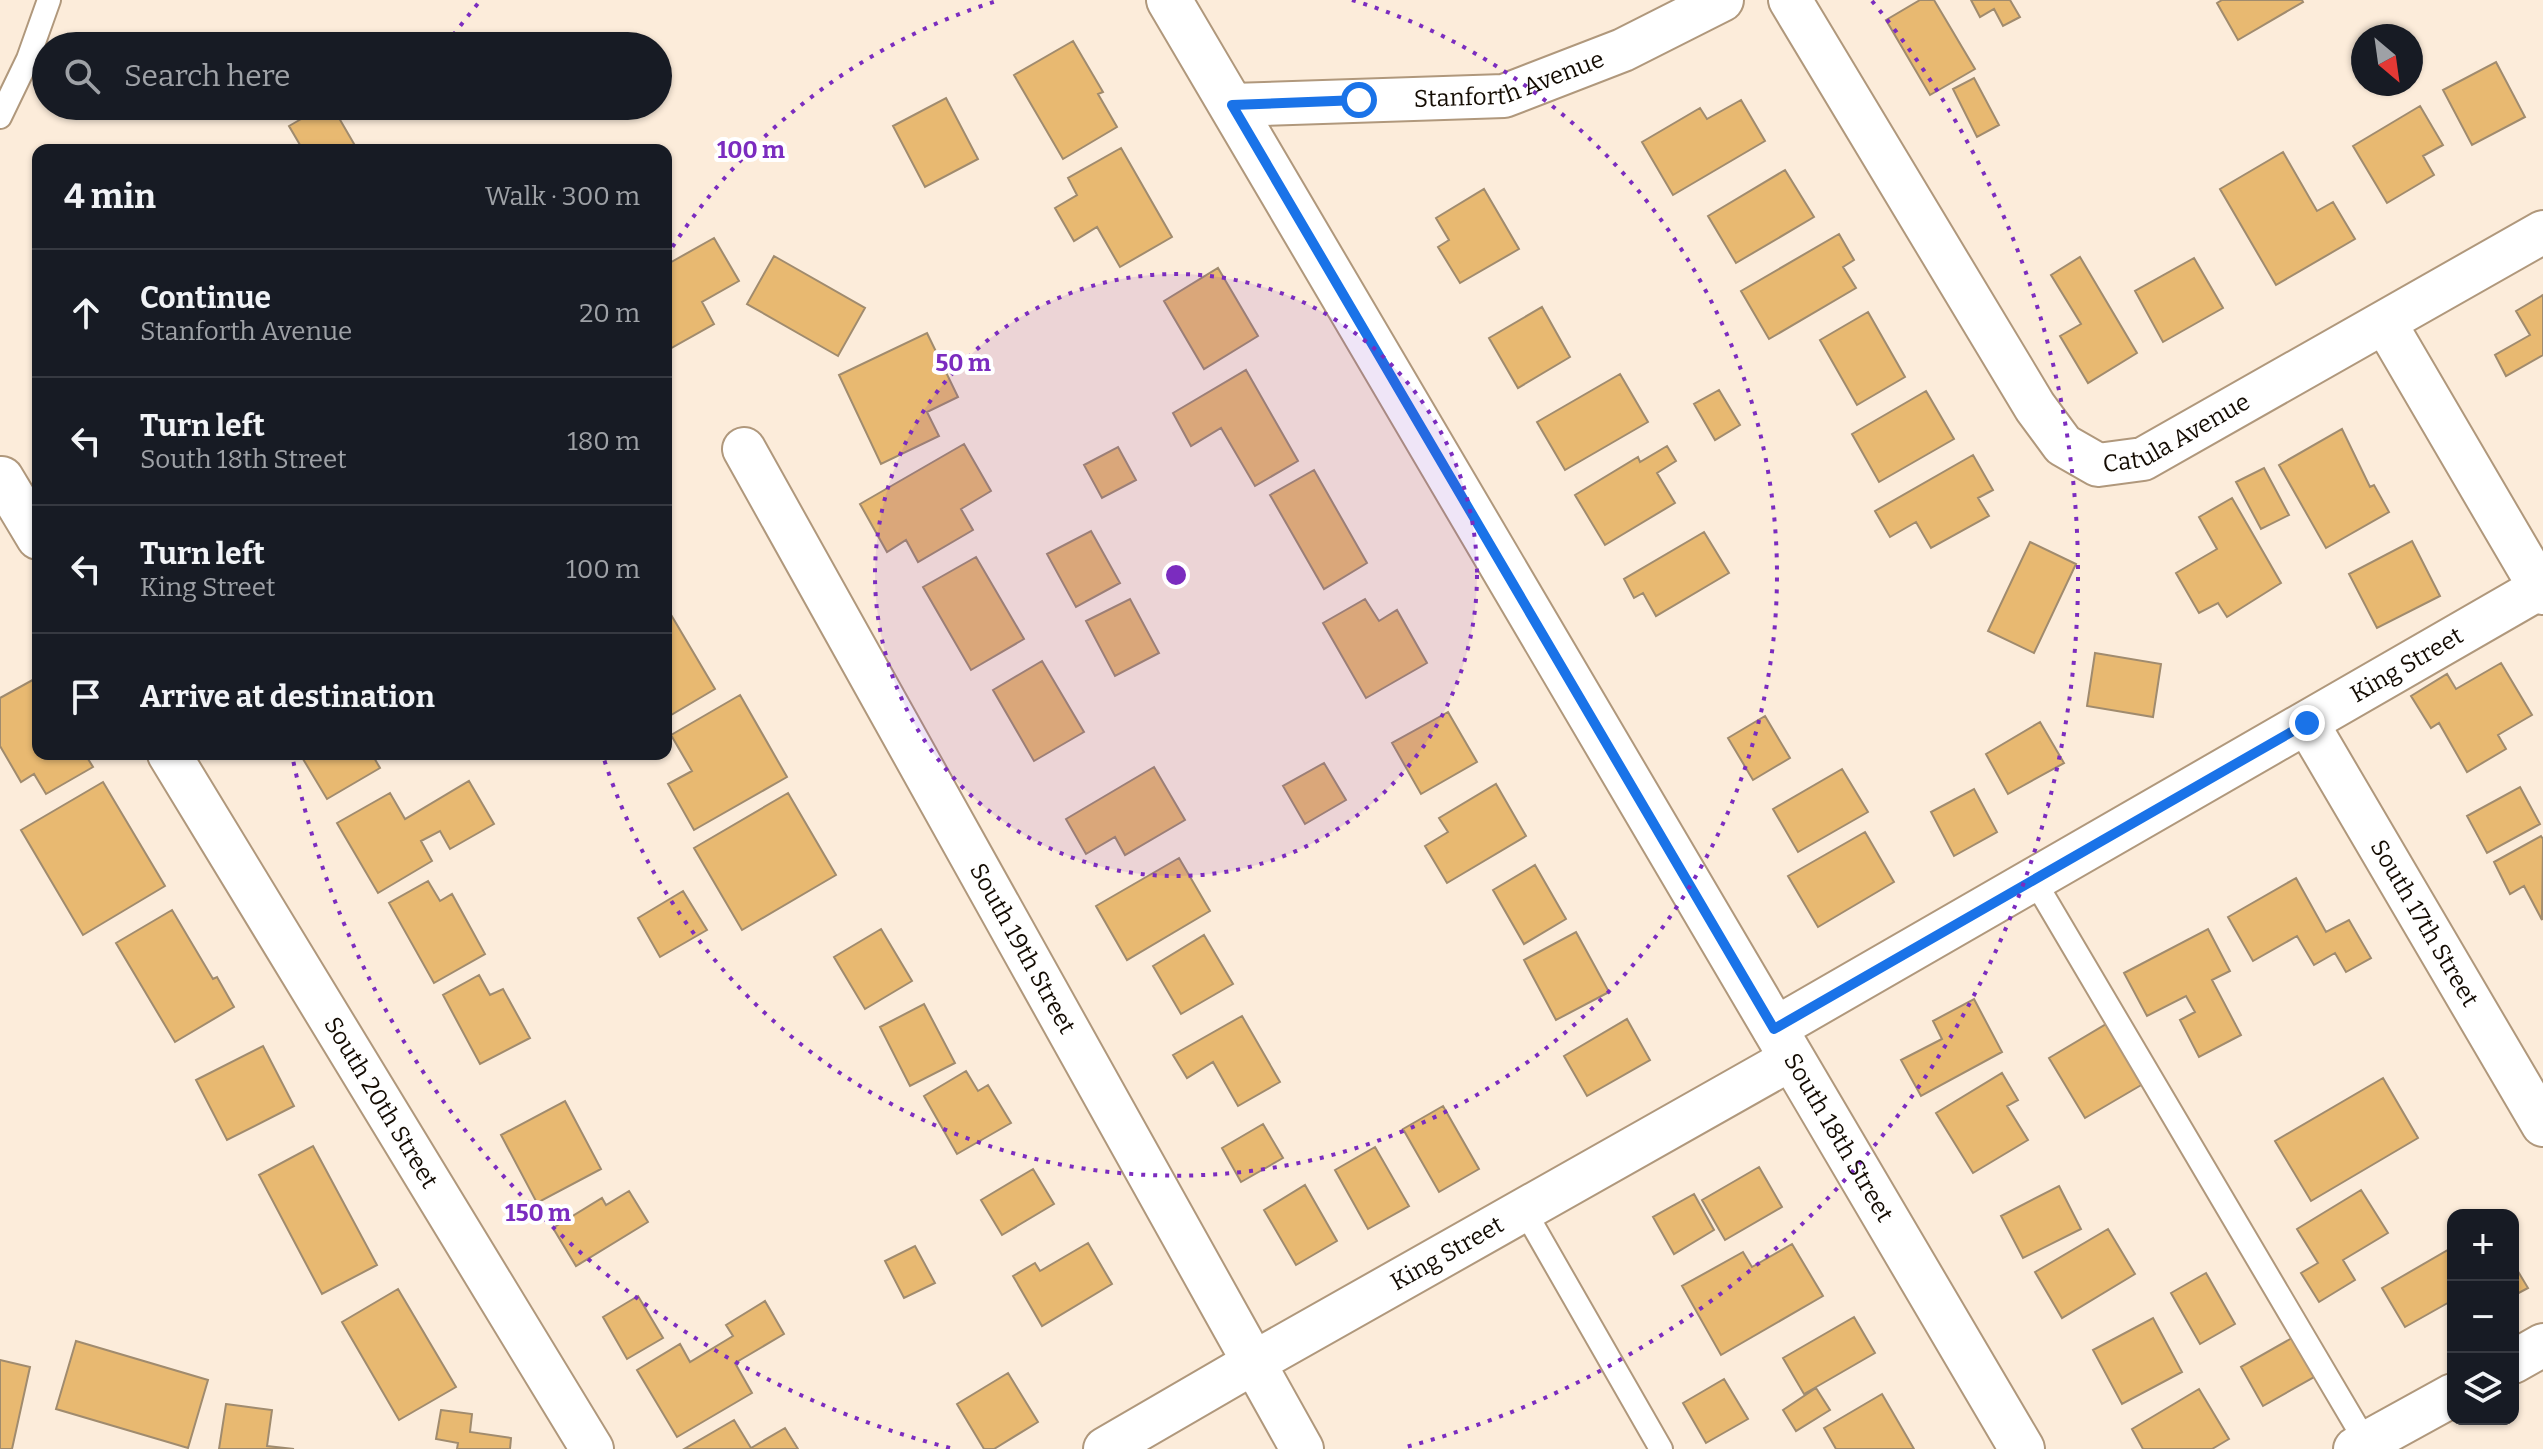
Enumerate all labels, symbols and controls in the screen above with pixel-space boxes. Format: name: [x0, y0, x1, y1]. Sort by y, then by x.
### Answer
north arrow: [2351, 24, 2423, 96]
search box: [32, 32, 672, 120]
street label: Stanforth Avenue: [1413, 45, 1608, 113]
icon: search: [60, 54, 104, 98]
text: Search here: [124, 58, 291, 94]
route start: [1341, 82, 1377, 118]
text: 100 m: [717, 136, 785, 164]
text: 4 min: [64, 176, 156, 217]
text: Walk · 300 m: [485, 181, 640, 212]
text: Continue: [140, 280, 271, 316]
icon: ahead: [64, 291, 108, 335]
text: 20 m: [579, 298, 640, 329]
text: Stanforth Avenue: [140, 316, 352, 347]
text: 50 m: [935, 349, 991, 377]
street label: Catula Avenue: [2101, 387, 2255, 478]
text: Turn left: [140, 408, 265, 444]
icon: left: [64, 419, 108, 463]
text: 180 m: [567, 426, 640, 457]
text: South 18th Street: [140, 444, 347, 475]
text: Turn left: [140, 536, 265, 572]
icon: left: [64, 547, 108, 591]
text: 100 m: [566, 554, 640, 585]
centre of rings: [1162, 561, 1190, 589]
text: King Street: [140, 572, 275, 603]
street label: King Street: [2345, 621, 2468, 708]
icon: arrive: [64, 675, 108, 719]
text: Arrive at destination: [140, 679, 435, 715]
route end: [2289, 705, 2325, 741]
street label: South 17th Street: [2365, 835, 2484, 1012]
street label: South 19th Street: [964, 858, 1082, 1039]
street label: South 20th Street: [318, 1012, 444, 1194]
street label: South 18th Street: [1778, 1048, 1899, 1227]
text: 150 m: [505, 1199, 571, 1227]
map controls: [2447, 1209, 2519, 1425]
button: +: [2447, 1209, 2519, 1281]
street label: King Street: [1386, 1210, 1509, 1296]
button: −: [2447, 1281, 2519, 1353]
button: layers: [2447, 1353, 2519, 1425]

